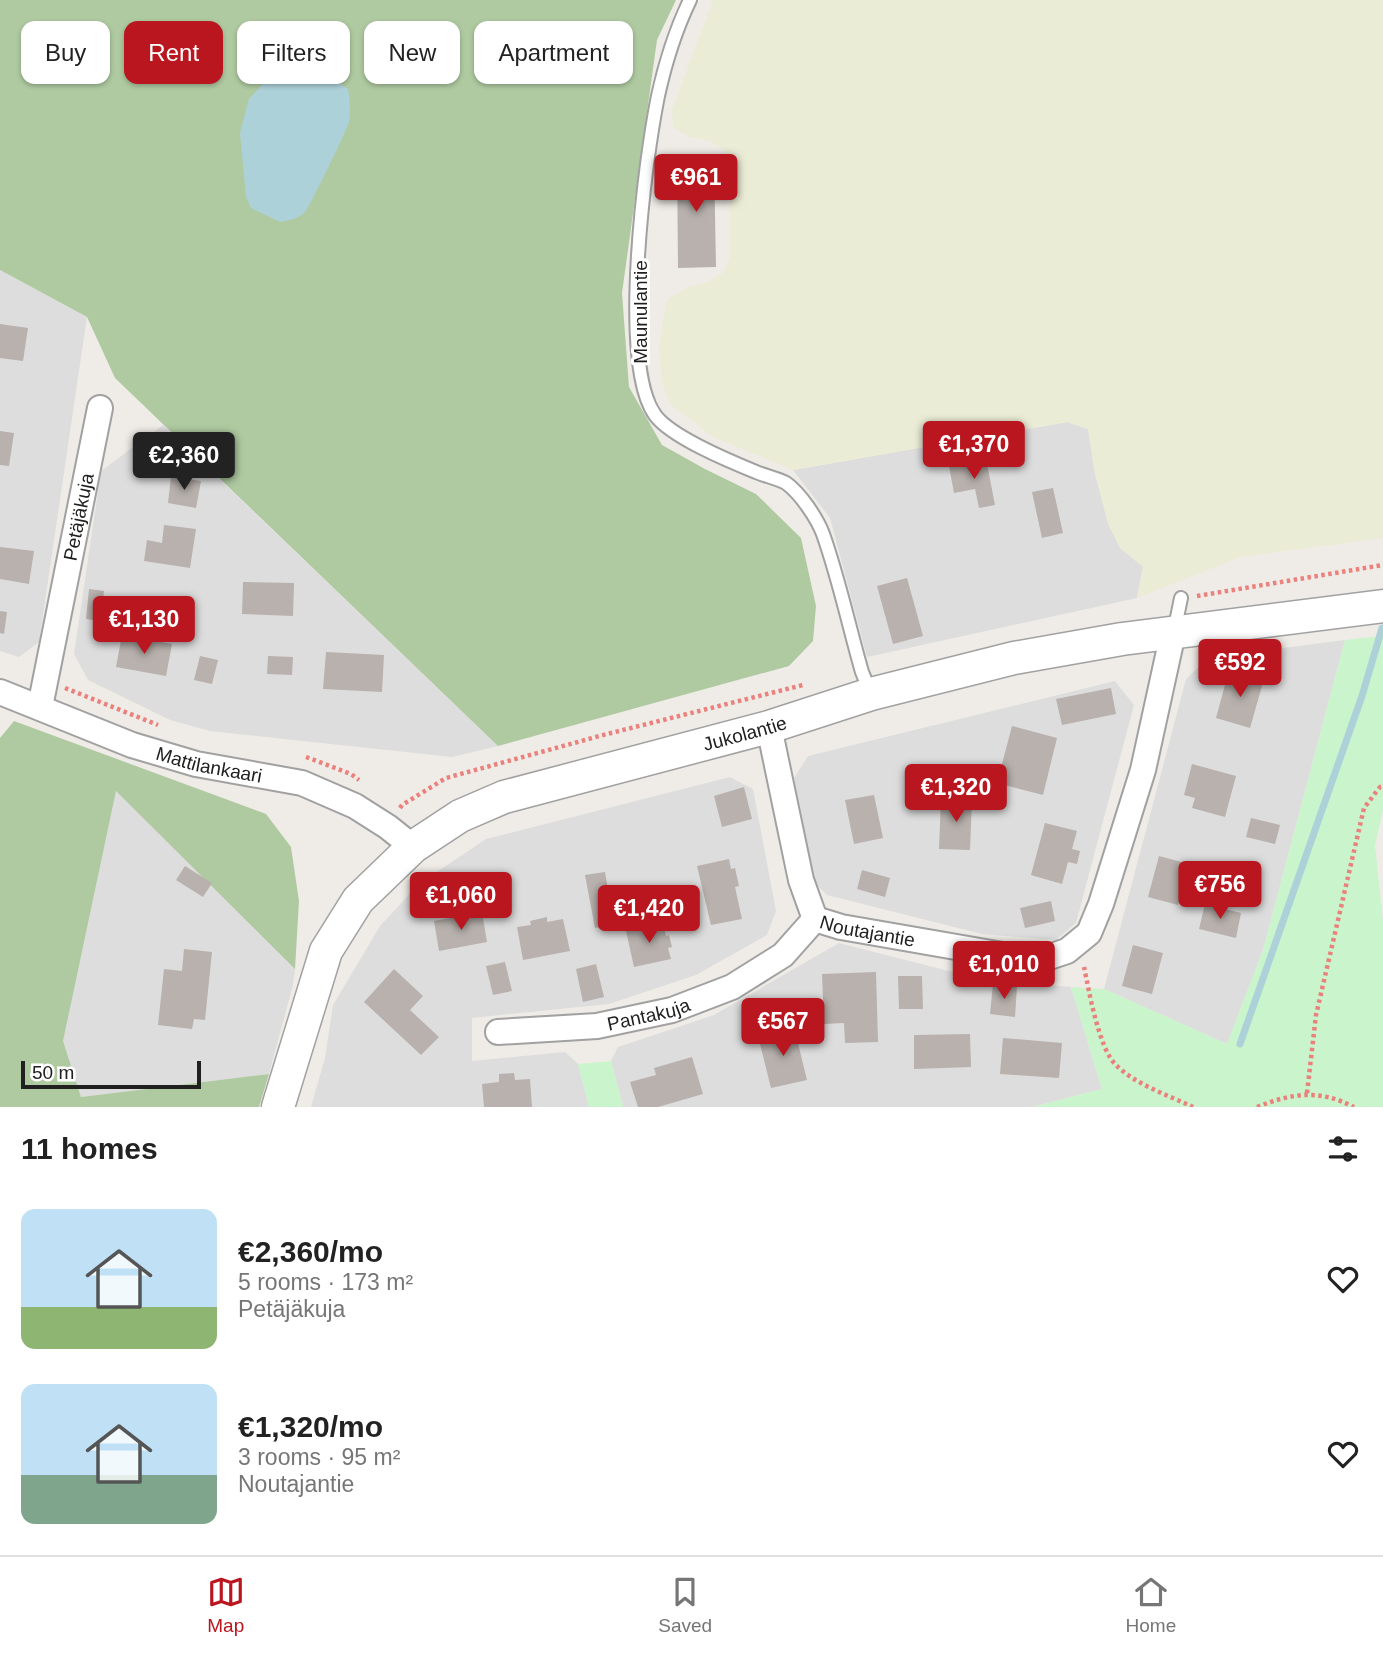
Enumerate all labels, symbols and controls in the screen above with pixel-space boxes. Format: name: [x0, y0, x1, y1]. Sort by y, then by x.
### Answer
chip: Buy: [21, 21, 110, 84]
chip: Rent: [124, 21, 223, 84]
chip: Filters: [237, 21, 350, 84]
chip: New: [364, 21, 460, 84]
chip: Apartment: [474, 21, 633, 84]
pin: €961: [655, 154, 737, 214]
text: €961: [670, 164, 722, 190]
street label: Maunulantie: [630, 260, 651, 364]
pin: €1,370: [917, 421, 1031, 481]
text: €1,370: [939, 431, 1009, 457]
pin: €2,360: [127, 433, 241, 492]
text: €2,360: [149, 442, 219, 468]
street label: Petäjäkuja: [59, 471, 97, 562]
pin: €1,130: [87, 596, 201, 656]
text: €1,130: [109, 606, 179, 632]
pin: €592: [1199, 640, 1281, 699]
text: €592: [1214, 649, 1266, 675]
street label: Jukolantie: [701, 712, 789, 755]
street label: Mattilankaari: [154, 742, 264, 786]
pin: €1,320: [899, 764, 1013, 824]
text: €1,320: [921, 774, 991, 800]
pin: €756: [1179, 862, 1261, 921]
text: €756: [1194, 871, 1246, 897]
pin: €1,060: [404, 872, 518, 932]
text: €1,060: [426, 882, 496, 908]
pin: €1,420: [592, 886, 706, 945]
text: €1,420: [614, 895, 684, 921]
street label: Noutajantie: [818, 911, 917, 950]
pin: €1,010: [947, 942, 1061, 1001]
text: €1,010: [969, 951, 1039, 977]
street label: Pantakuja: [605, 993, 693, 1034]
pin: €567: [742, 998, 824, 1058]
text: €567: [757, 1008, 809, 1034]
scale bar: [21, 1058, 201, 1090]
text: 50 m: [32, 1062, 74, 1083]
icon: filters: [1324, 1130, 1362, 1168]
text: 11 homes: [21, 1132, 158, 1165]
text: €2,360/mo: [238, 1235, 383, 1268]
icon: home: [77, 1237, 161, 1321]
icon: heart: [1324, 1260, 1362, 1298]
text: 5 rooms · 173 m²: [238, 1269, 413, 1295]
text: Petäjäkuja: [238, 1296, 345, 1322]
text: €1,320/mo: [238, 1410, 383, 1443]
icon: home: [77, 1412, 161, 1496]
icon: heart: [1324, 1435, 1362, 1473]
text: 3 rooms · 95 m²: [238, 1444, 400, 1470]
text: Noutajantie: [238, 1471, 354, 1497]
tab: Map: [207, 1573, 245, 1637]
tab: Saved: [658, 1573, 712, 1637]
tab: Home: [1126, 1573, 1176, 1637]

